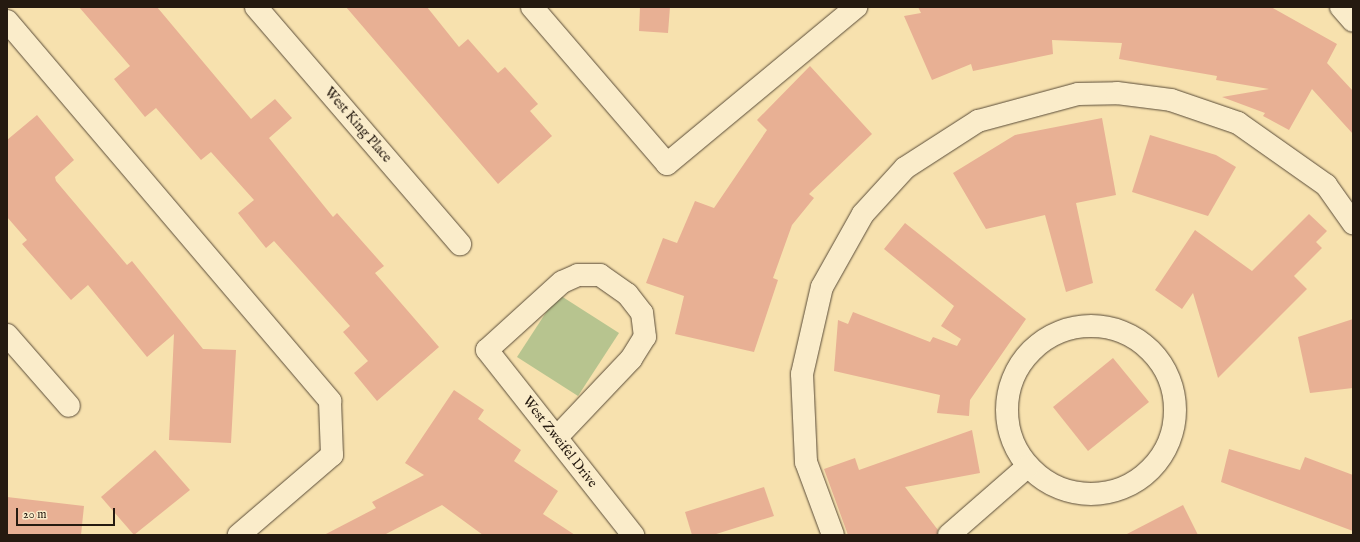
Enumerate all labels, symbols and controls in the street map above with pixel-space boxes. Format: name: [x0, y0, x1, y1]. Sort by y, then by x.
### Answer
street label: West King Place: [321, 84, 395, 166]
street label: West Zweifel Drive: [519, 393, 601, 491]
scale bar: [18, 500, 117, 526]
text: 20 m: [23, 507, 46, 522]

